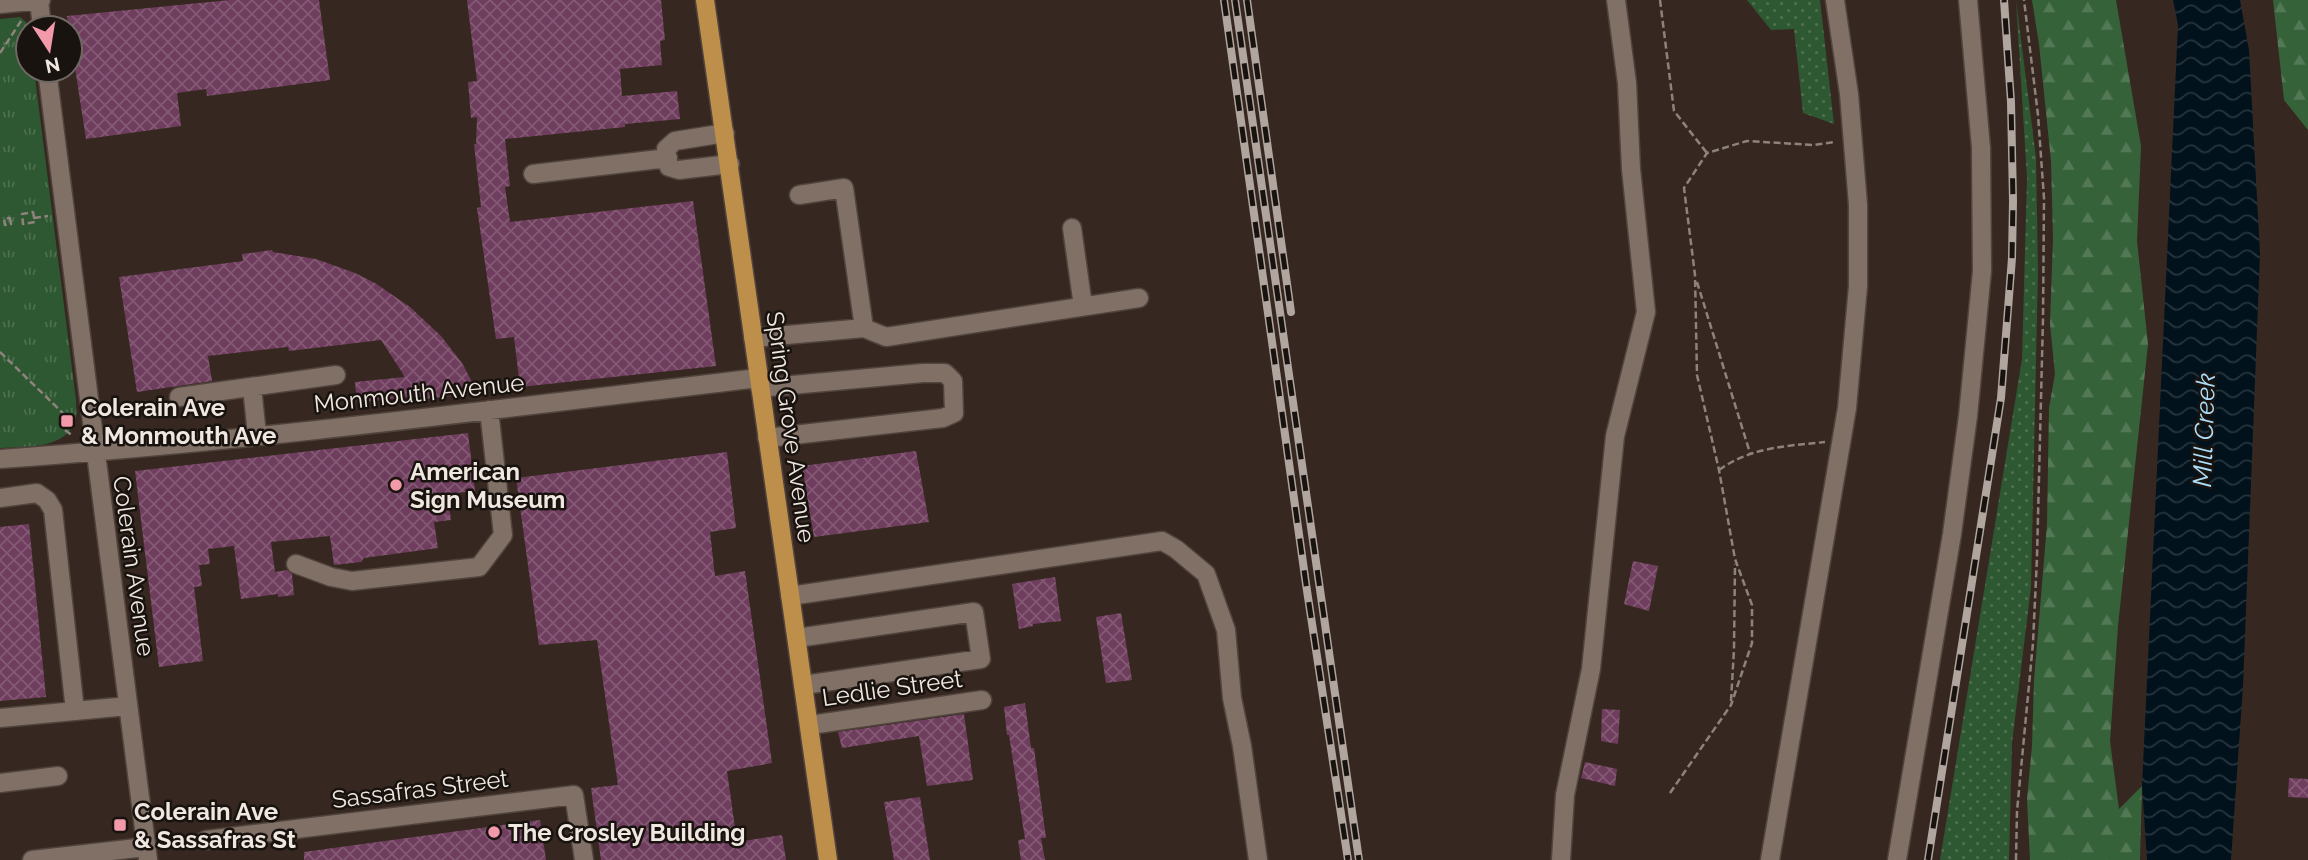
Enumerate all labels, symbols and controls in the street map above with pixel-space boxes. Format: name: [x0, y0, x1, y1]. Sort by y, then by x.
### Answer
north arrow: [14, 14, 84, 84]
text: N: [43, 53, 62, 78]
street label: Spring Grove Avenue: [760, 310, 822, 544]
street label: Monmouth Avenue: [312, 368, 526, 418]
water label: Mill Creek: [2187, 372, 2221, 488]
place label: Colerain Ave & Monmouth Ave: [81, 393, 276, 450]
marker: Colerain Ave & Monmouth Ave: [59, 413, 75, 429]
place label: American Sign Museum: [410, 457, 565, 514]
street label: Colerain Avenue: [107, 474, 161, 658]
marker: American Sign Museum: [388, 477, 404, 493]
street label: Ledlie Street: [820, 664, 964, 712]
street label: Sassafras Street: [330, 764, 510, 814]
place label: Colerain Ave & Sassafras St: [134, 797, 296, 854]
marker: Colerain Ave & Sassafras St: [112, 817, 128, 833]
place label: The Crosley Building: [508, 818, 746, 847]
marker: The Crosley Building: [486, 824, 502, 840]

